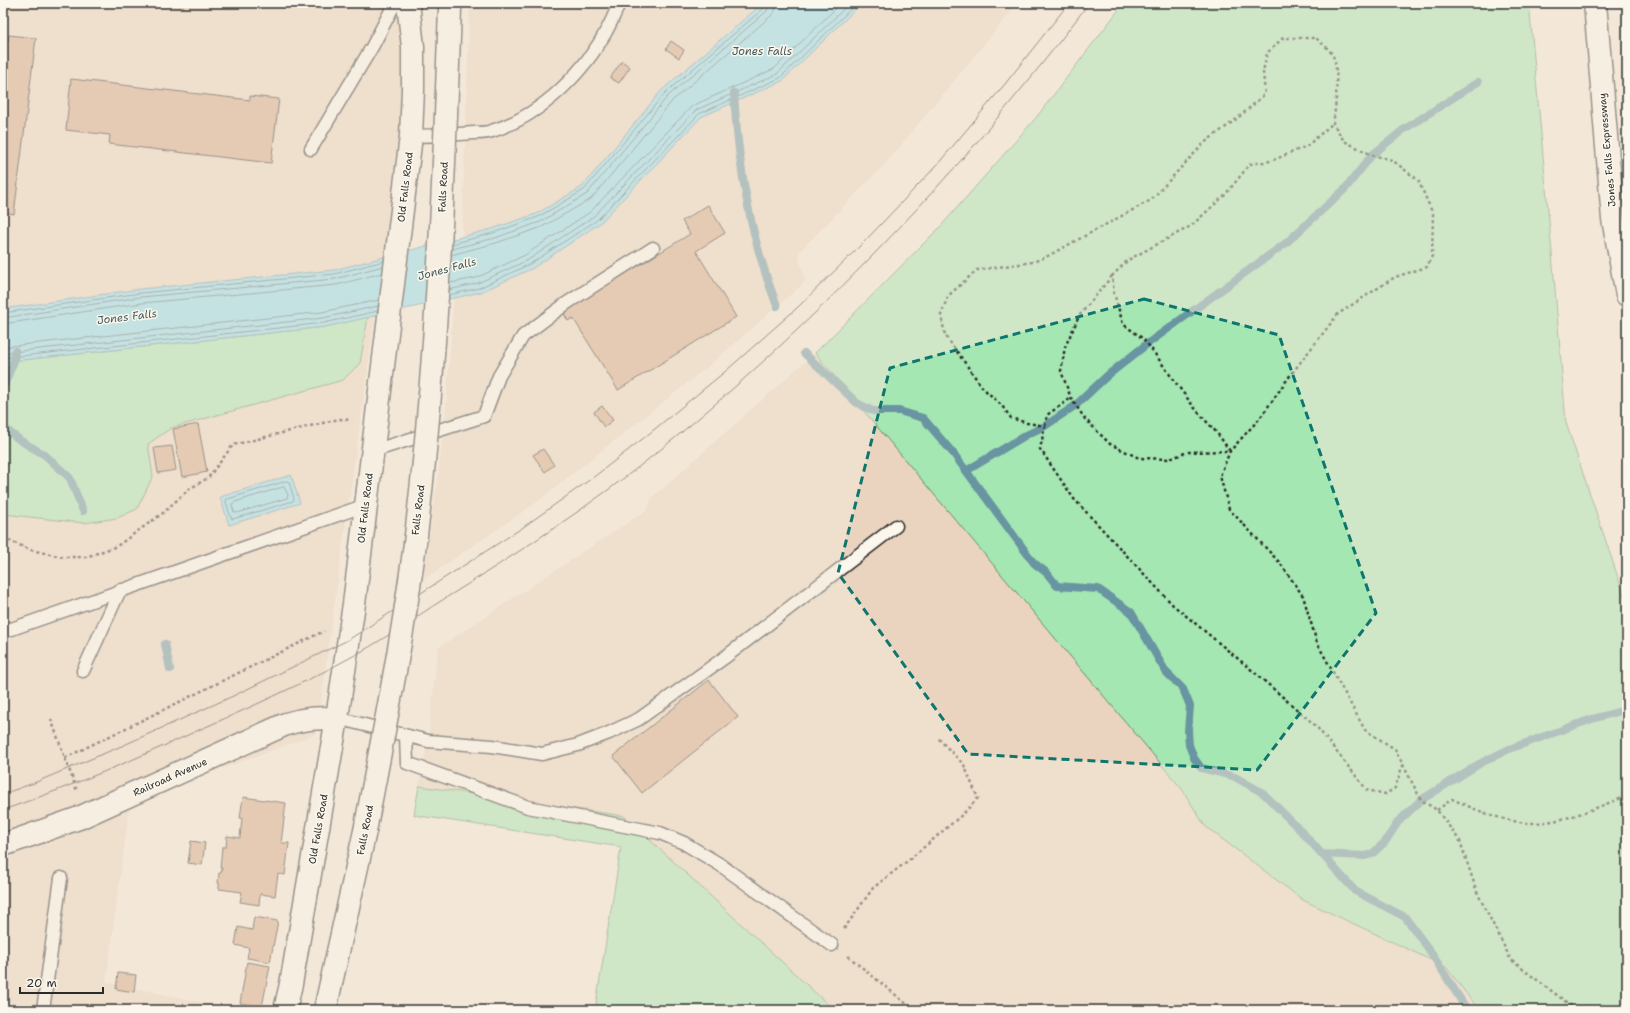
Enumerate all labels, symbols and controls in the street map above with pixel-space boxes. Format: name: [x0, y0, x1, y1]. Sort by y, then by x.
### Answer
water label: Jones Falls: [732, 44, 792, 59]
street label: Jones Falls Expressway: [1596, 92, 1618, 207]
street label: Old Falls Road: [394, 150, 416, 223]
street label: Falls Road: [435, 161, 451, 213]
water label: Jones Falls: [416, 254, 478, 284]
water label: Jones Falls: [96, 306, 158, 328]
street label: Old Falls Road: [354, 471, 376, 544]
street label: Falls Road: [408, 483, 428, 536]
street label: Railroad Avenue: [131, 755, 209, 799]
street label: Old Falls Road: [305, 792, 331, 865]
street label: Falls Road: [354, 803, 376, 856]
scale bar: [20, 969, 103, 995]
text: 20 m: [26, 975, 57, 991]

